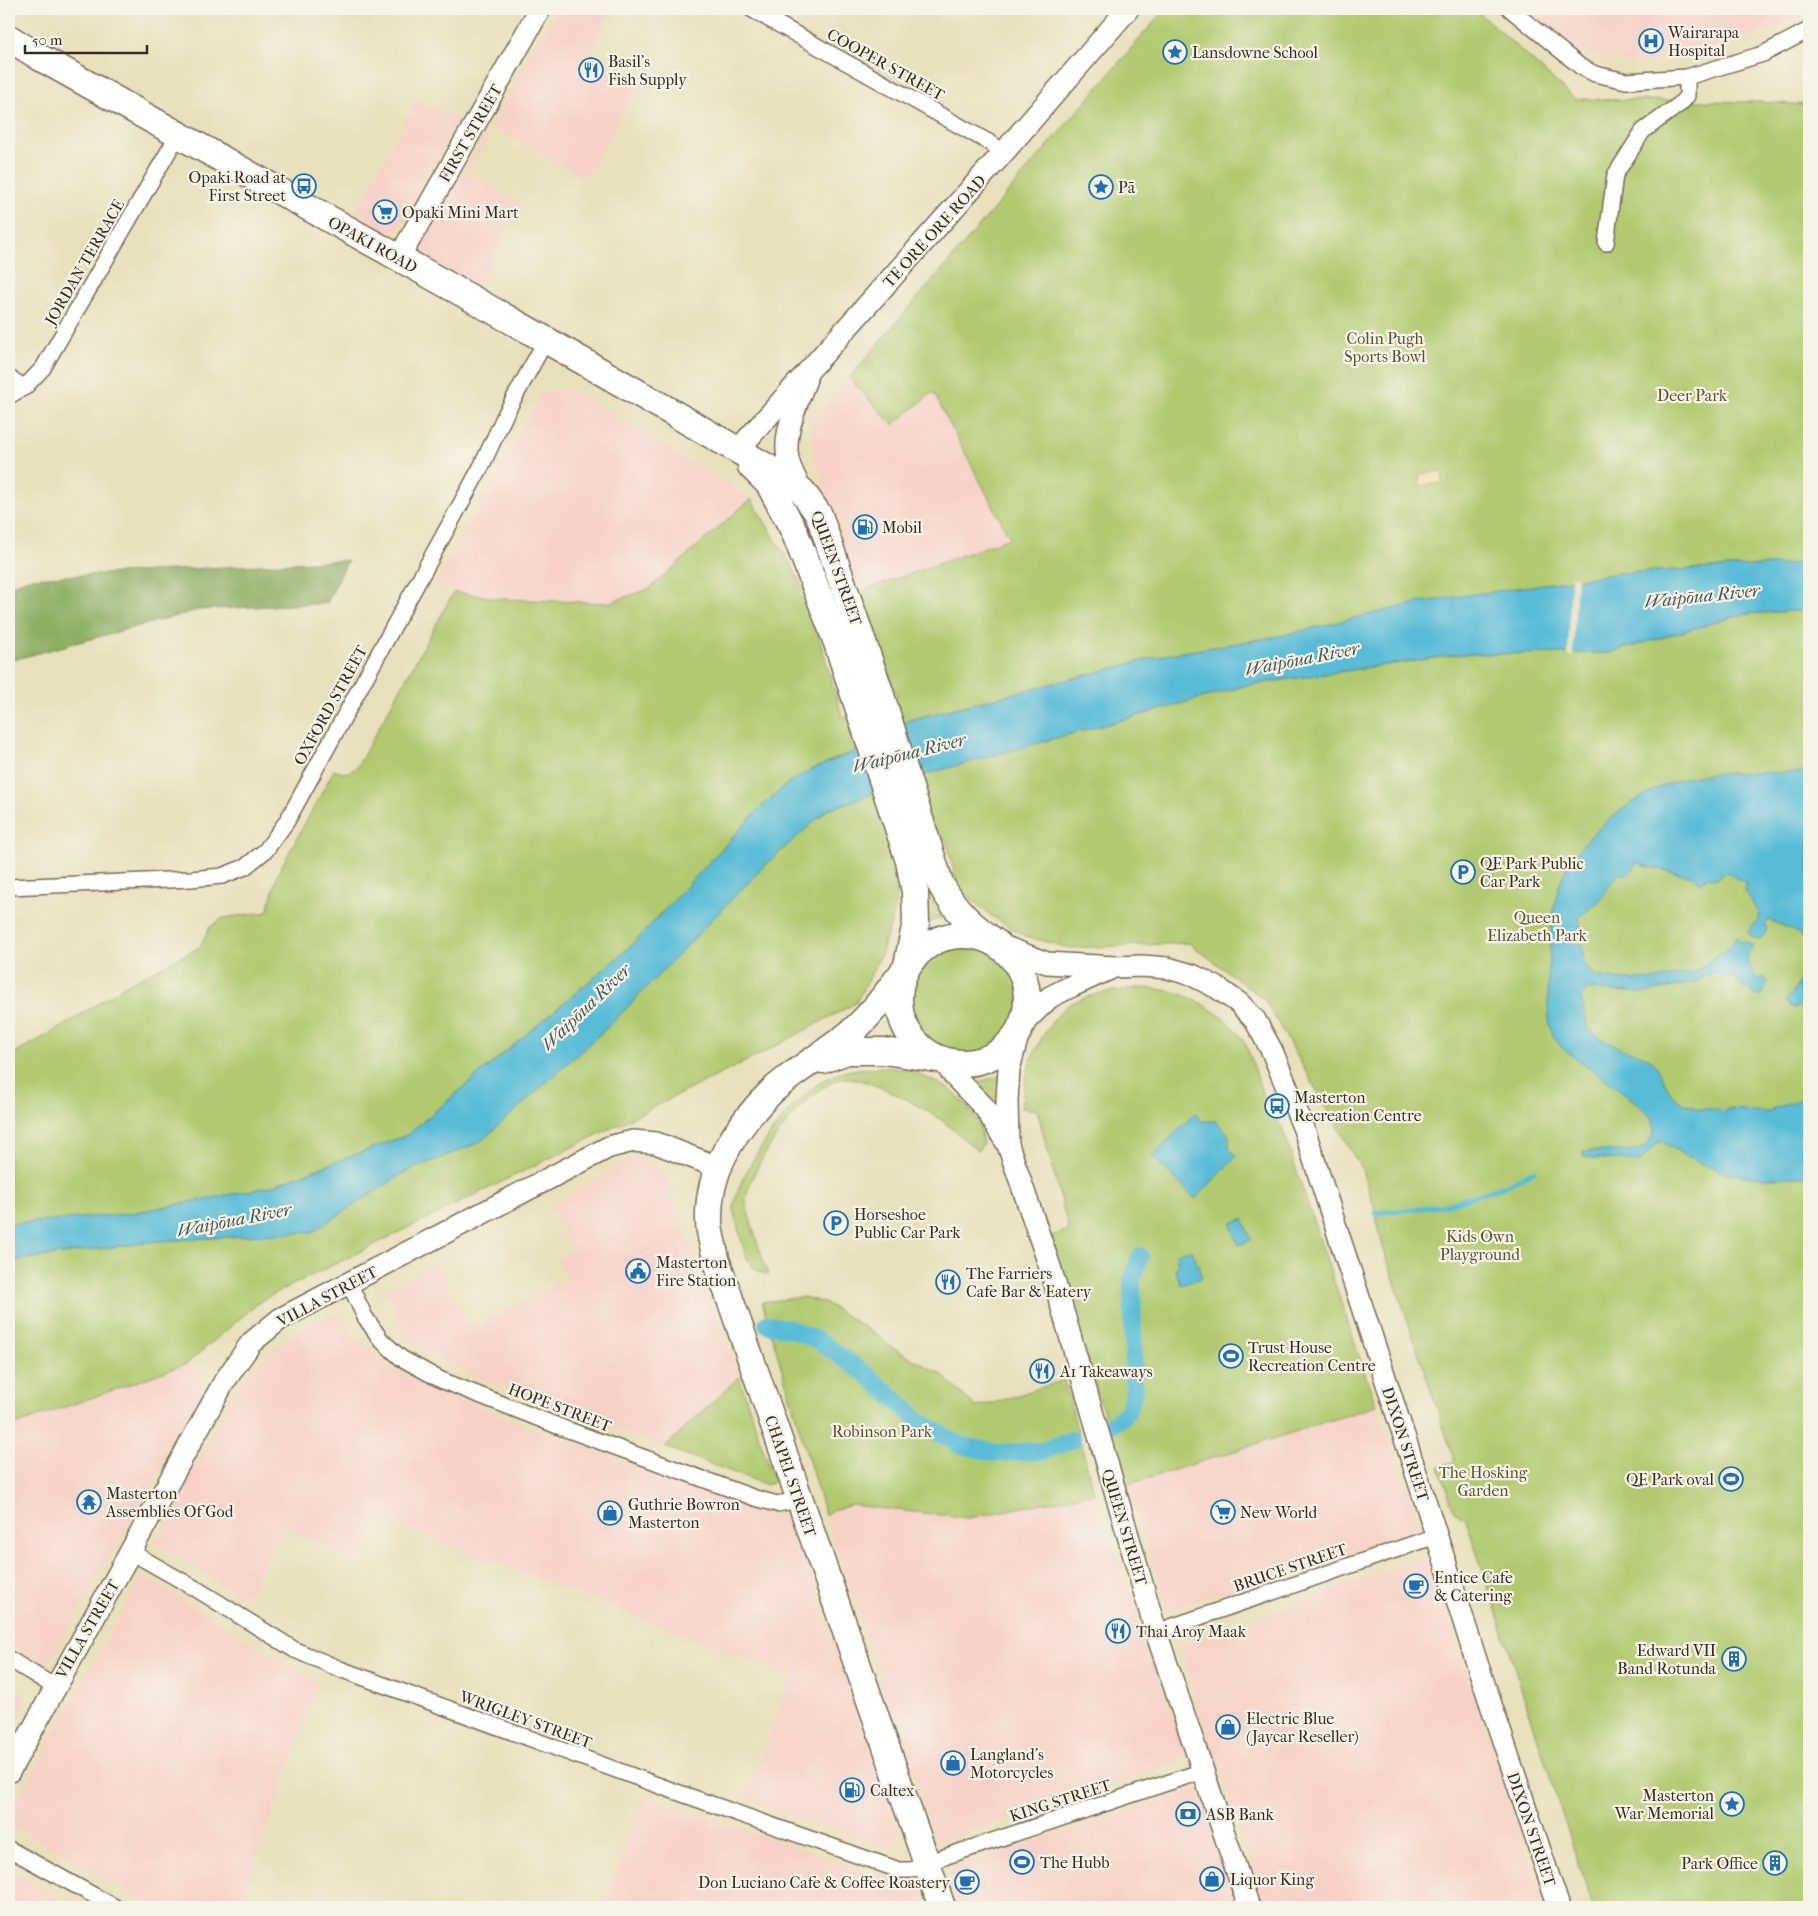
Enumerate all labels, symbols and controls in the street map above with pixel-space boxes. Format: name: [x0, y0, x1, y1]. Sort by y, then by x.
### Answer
scale bar: [25, 22, 148, 54]
place label: Wairarapa Hospital: [1667, 23, 1740, 60]
street label: COOPER STREET: [824, 24, 948, 105]
hospital icon: Wairarapa Hospital: [1638, 28, 1664, 54]
text: 50 m: [32, 31, 63, 49]
place icon: Lansdowne School: [1162, 39, 1188, 65]
place label: Lansdowne School: [1192, 43, 1319, 62]
place label: Basil's Fish Supply: [608, 52, 687, 89]
restaurant icon: Basil's Fish Supply: [578, 57, 604, 83]
street label: FIRST STREET: [435, 81, 506, 186]
place label: Opaki Road at First Street: [189, 168, 286, 205]
street label: TE ORE ORE ROAD: [879, 171, 990, 291]
bus stop icon: Opaki Road at First Street: [291, 173, 317, 199]
place icon: Pā: [1088, 174, 1114, 200]
place label: Pā: [1118, 178, 1136, 197]
street label: JORDAN TERRACE: [40, 196, 128, 330]
supermarket icon: Opaki Mini Mart: [372, 199, 398, 225]
place label: Opaki Mini Mart: [402, 203, 519, 222]
street label: OPAKI ROAD: [325, 212, 421, 277]
park label: Colin Pugh Sports Bowl: [1344, 329, 1426, 366]
park label: Deer Park: [1657, 386, 1728, 405]
street label: QUEEN STREET: [807, 508, 866, 628]
fuel station icon: Mobil: [852, 514, 878, 540]
place label: Mobil: [882, 518, 923, 537]
water label: Waipōua River: [1643, 580, 1763, 613]
water label: Waipōua River: [1243, 638, 1363, 681]
street label: OXFORD STREET: [290, 642, 371, 768]
water label: Waipōua River: [850, 729, 970, 778]
place label: QE Park Public Car Park: [1480, 854, 1584, 891]
parking icon: QE Park Public Car Park: [1450, 859, 1476, 885]
park label: Queen Elizabeth Park: [1487, 908, 1588, 945]
water label: Waipōua River: [537, 958, 637, 1055]
place label: Masterton Recreation Centre: [1294, 1088, 1422, 1125]
bus stop icon: Masterton Recreation Centre: [1264, 1093, 1290, 1119]
water label: Waipōua River: [175, 1199, 295, 1242]
place label: Horseshoe Public Car Park: [854, 1205, 961, 1242]
parking icon: Horseshoe Public Car Park: [823, 1210, 849, 1236]
park label: Kids Own Playground: [1440, 1227, 1520, 1264]
place label: Masterton Fire Station: [656, 1253, 737, 1290]
public building icon: Masterton Fire Station: [625, 1258, 651, 1284]
street label: VILLA STREET: [273, 1262, 381, 1331]
place label: The Farriers Cafe Bar & Eatery: [966, 1264, 1092, 1301]
restaurant icon: The Farriers Cafe Bar & Eatery: [935, 1269, 961, 1295]
place label: Trust House Recreation Centre: [1248, 1338, 1376, 1375]
sports icon: Trust House Recreation Centre: [1218, 1343, 1244, 1369]
restaurant icon: A1 Takeaways: [1029, 1358, 1055, 1384]
place label: A1 Takeaways: [1059, 1362, 1153, 1381]
street label: HOPE STREET: [506, 1379, 614, 1436]
street label: DIXON STREET: [1378, 1384, 1433, 1504]
street label: CHAPEL STREET: [761, 1413, 820, 1540]
park label: Robinson Park: [832, 1422, 933, 1441]
park label: The Hosking Garden: [1439, 1463, 1528, 1500]
sports icon: QE Park oval: [1718, 1466, 1744, 1492]
street label: QUEEN STREET: [1098, 1467, 1151, 1588]
place label: QE Park oval: [1626, 1470, 1715, 1489]
place label: Masterton Assemblies Of God: [105, 1484, 234, 1521]
temple icon: Masterton Assemblies Of God: [76, 1489, 102, 1515]
place label: Guthrie Bowron Masterton: [628, 1495, 741, 1532]
supermarket icon: New World: [1210, 1499, 1236, 1525]
shop icon: Guthrie Bowron Masterton: [597, 1500, 623, 1526]
place label: New World: [1240, 1503, 1318, 1522]
street label: BRUCE STREET: [1231, 1539, 1350, 1596]
place label: Entice Cafe & Catering: [1434, 1568, 1513, 1605]
cafe icon: Entice Cafe & Catering: [1403, 1573, 1429, 1599]
street label: VILLA STREET: [51, 1576, 124, 1683]
restaurant icon: Thai Aroy Maak: [1105, 1618, 1131, 1644]
place label: Thai Aroy Maak: [1136, 1622, 1247, 1641]
place label: Edward VII Band Rotunda: [1617, 1641, 1717, 1678]
building icon: Edward VII Band Rotunda: [1721, 1646, 1747, 1672]
street label: WRIGLEY STREET: [456, 1686, 595, 1752]
place label: Electric Blue (Jaycar Reseller): [1246, 1709, 1359, 1746]
shop icon: Electric Blue (Jaycar Reseller): [1215, 1714, 1241, 1740]
place label: Langland's Motorcycles: [970, 1745, 1053, 1782]
shop icon: Langland's Motorcycles: [940, 1750, 966, 1776]
street label: DIXON STREET: [1503, 1770, 1560, 1889]
street label: KING STREET: [1007, 1775, 1113, 1826]
fuel station icon: Caltex: [839, 1777, 865, 1803]
place label: Caltex: [870, 1781, 915, 1800]
place label: Masterton War Memorial: [1614, 1786, 1715, 1823]
place icon: Masterton War Memorial: [1719, 1791, 1745, 1817]
bank icon: ASB Bank: [1175, 1801, 1201, 1827]
place label: ASB Bank: [1205, 1805, 1275, 1824]
sports icon: The Hubb: [1009, 1849, 1035, 1875]
building icon: Park Office: [1762, 1850, 1788, 1876]
place label: The Hubb: [1040, 1853, 1110, 1872]
place label: Park Office: [1681, 1854, 1758, 1873]
shop icon: Liquor King: [1199, 1866, 1225, 1892]
cafe icon: Don Luciano Cafe & Coffee Roastery: [954, 1869, 980, 1895]
place label: Liquor King: [1230, 1870, 1314, 1889]
place label: Don Luciano Cafe & Coffee Roastery: [698, 1873, 950, 1892]

